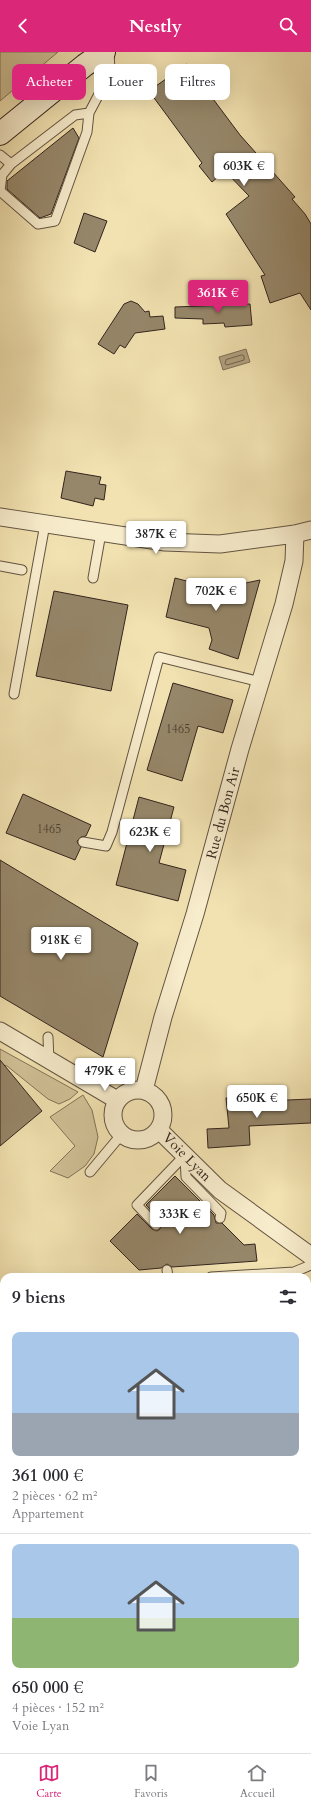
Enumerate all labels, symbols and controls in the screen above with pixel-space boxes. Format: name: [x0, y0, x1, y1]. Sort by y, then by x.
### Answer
text: Nestly: [129, 14, 182, 39]
icon: back: [12, 15, 34, 37]
icon: search: [277, 15, 299, 37]
chip: Acheter: [12, 64, 86, 100]
chip: Louer: [94, 64, 157, 100]
chip: Filtres: [165, 64, 230, 100]
pin: 603K €: [211, 153, 277, 187]
text: 603K €: [223, 157, 265, 175]
pin: 361K €: [185, 280, 251, 314]
text: 361K €: [197, 284, 239, 302]
pin: 387K €: [123, 521, 189, 555]
text: 387K €: [135, 525, 177, 543]
pin: 702K €: [183, 578, 249, 612]
text: 702K €: [195, 582, 237, 600]
house number: 1465: [166, 721, 190, 737]
street label: Rue du Bon Air: [202, 764, 245, 861]
pin: 623K €: [117, 819, 183, 853]
house number: 1465: [37, 821, 61, 837]
text: 623K €: [129, 823, 171, 841]
pin: 918K €: [28, 927, 94, 961]
text: 918K €: [40, 931, 82, 949]
pin: 479K €: [72, 1058, 138, 1092]
text: 479K €: [84, 1062, 126, 1080]
pin: 650K €: [224, 1085, 290, 1119]
text: 650K €: [236, 1089, 278, 1107]
street label: Voie Lyan: [158, 1128, 216, 1186]
pin: 333K €: [147, 1201, 213, 1235]
text: 333K €: [159, 1205, 201, 1223]
text: 9 biens: [12, 1286, 65, 1309]
icon: filters: [277, 1286, 299, 1308]
icon: home: [120, 1358, 192, 1430]
text: 361 000 €: [12, 1464, 84, 1487]
text: 2 pièces · 62 m²: [12, 1487, 97, 1505]
text: Appartement: [12, 1505, 84, 1523]
icon: home: [120, 1570, 192, 1642]
text: 650 000 €: [12, 1676, 84, 1699]
text: 4 pièces · 152 m²: [12, 1699, 104, 1717]
text: Voie Lyan: [12, 1717, 69, 1735]
tab: Carte: [36, 1762, 62, 1801]
tab: Favoris: [134, 1762, 168, 1801]
tab: Accueil: [240, 1762, 275, 1801]

